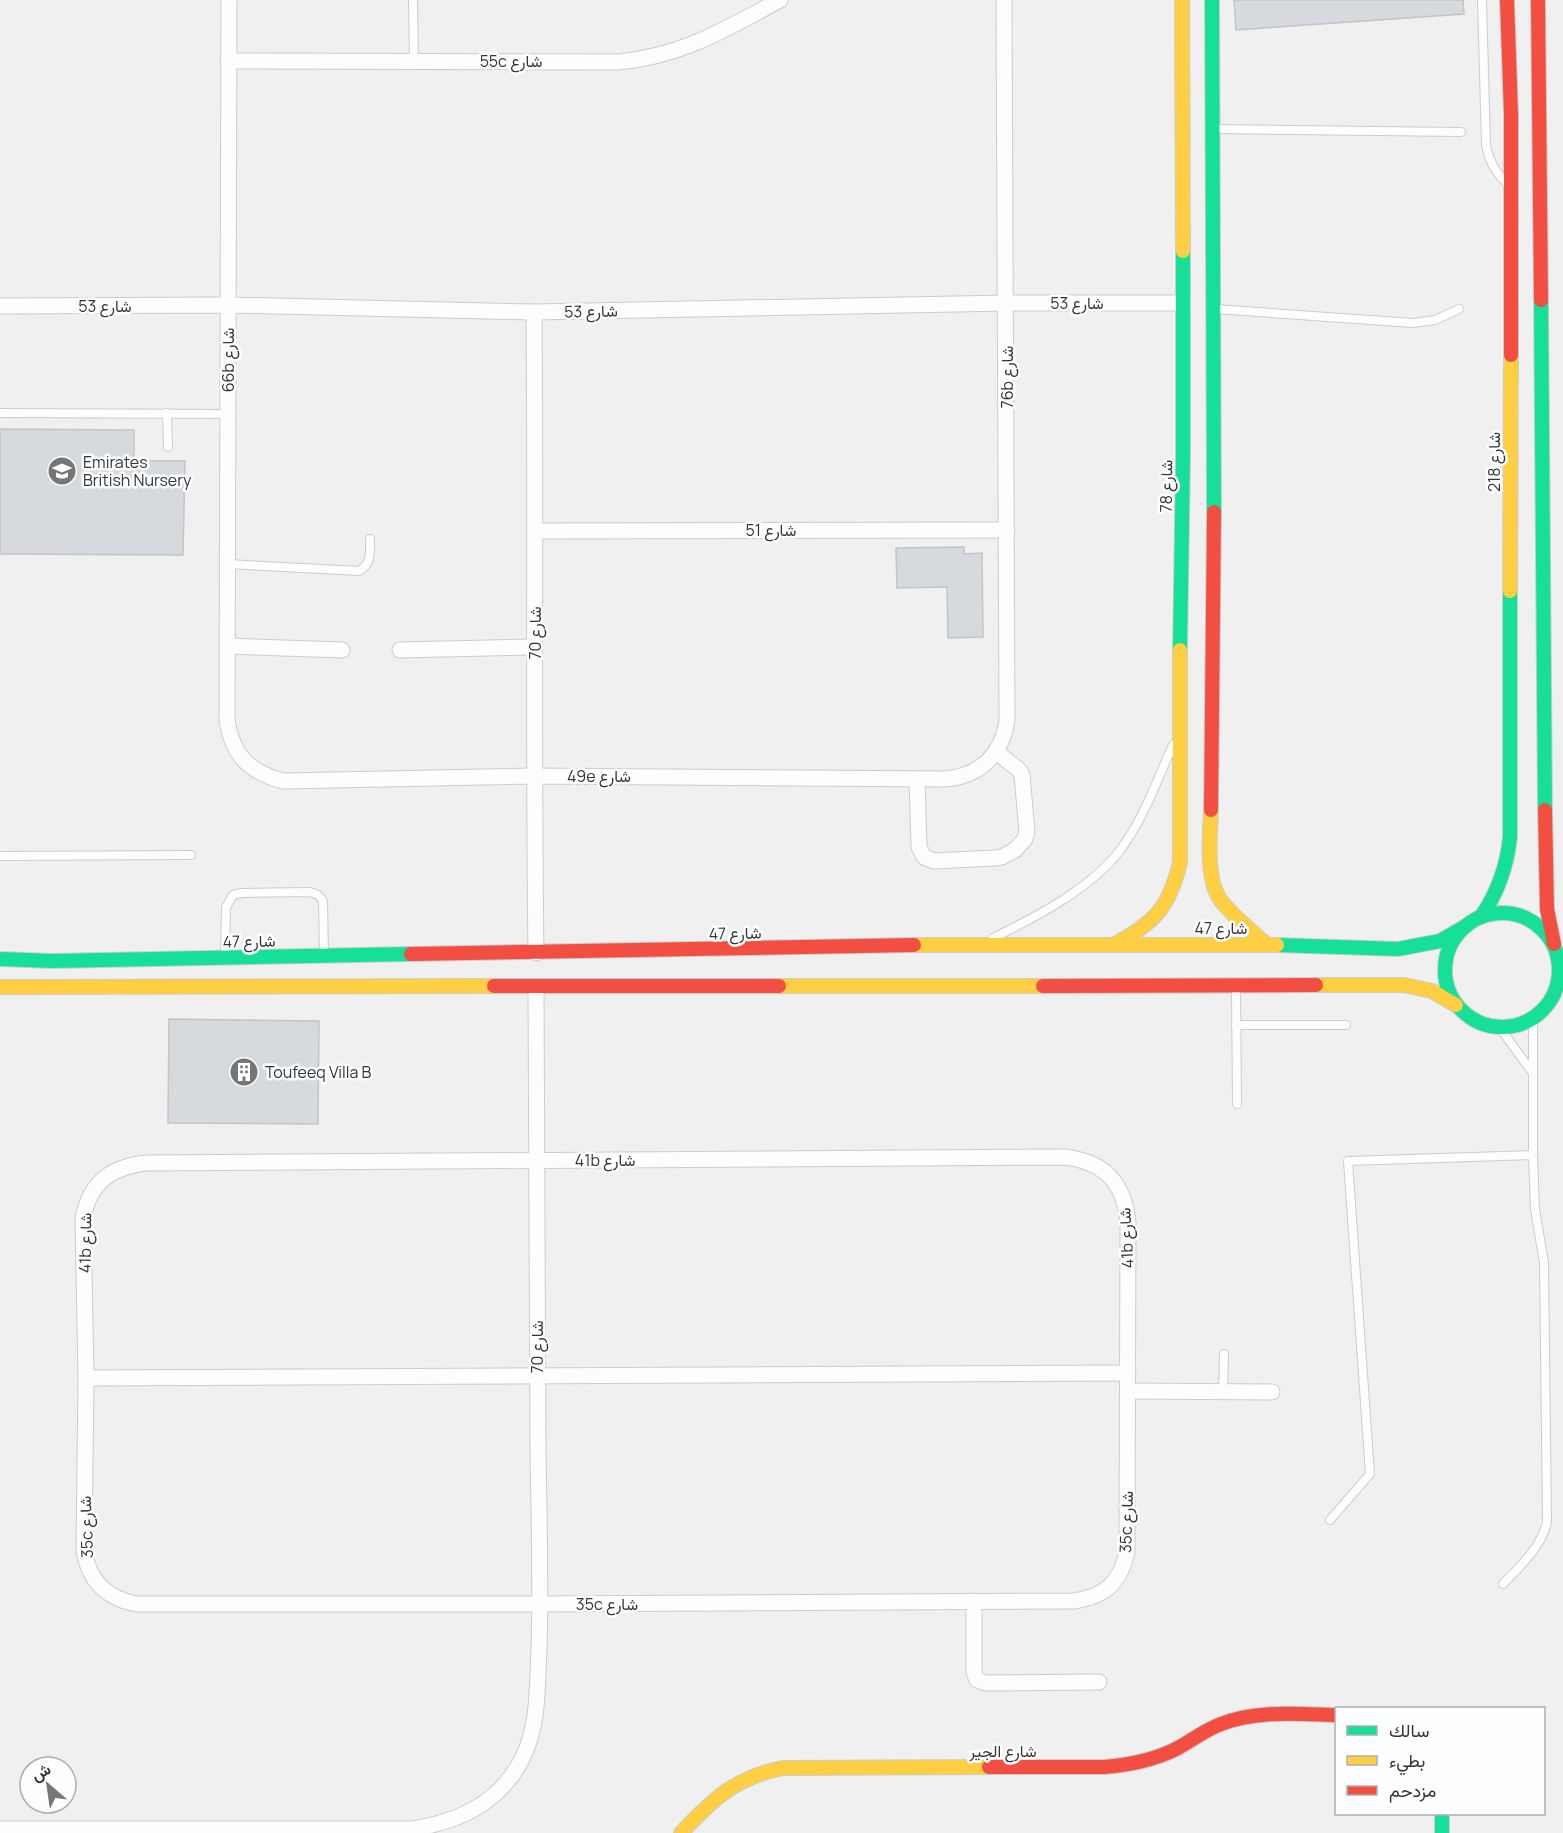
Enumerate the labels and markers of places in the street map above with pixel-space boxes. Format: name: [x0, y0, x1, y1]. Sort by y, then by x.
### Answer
place label: Emirates British Nursery: [83, 451, 192, 491]
school or university icon: Emirates British Nursery: [46, 455, 78, 487]
building icon: Toufeeq Villa B: [228, 1056, 260, 1088]
place label: Toufeeq Villa B: [265, 1061, 372, 1083]

